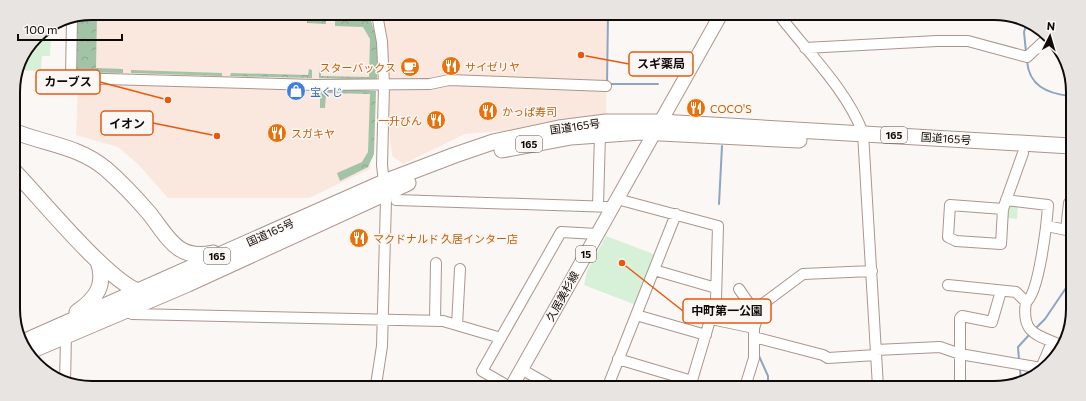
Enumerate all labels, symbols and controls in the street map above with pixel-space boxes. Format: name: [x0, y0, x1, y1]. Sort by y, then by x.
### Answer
scale bar: [18, 16, 122, 42]
north arrow: [1030, 16, 1070, 56]
text: N: [1046, 19, 1056, 32]
text: 100 m: [24, 22, 58, 36]
callout: スギ薬局: [629, 52, 693, 76]
restaurant icon: サイゼリヤ: [440, 55, 462, 77]
cafe icon: スターバックス: [399, 56, 421, 78]
text: スギ薬局: [637, 56, 685, 70]
place label: サイゼリヤ: [465, 60, 520, 73]
place label: スターバックス: [319, 61, 396, 74]
callout: カーブス: [36, 70, 100, 94]
text: カーブス: [44, 74, 92, 88]
shop icon: 宝くじ: [285, 80, 307, 102]
place label: 宝くじ: [310, 85, 343, 98]
restaurant icon: COCO'S: [685, 97, 707, 119]
restaurant icon: かっぱ寿司: [477, 100, 499, 122]
place label: COCO'S: [710, 102, 752, 115]
place label: かっぱ寿司: [502, 105, 557, 118]
restaurant icon: 一升びん: [425, 109, 447, 131]
callout: イオン: [101, 111, 153, 135]
place label: 一升びん: [378, 114, 422, 127]
text: イオン: [109, 116, 145, 130]
street label: 国道165号: [549, 116, 601, 136]
restaurant icon: スガキヤ: [266, 122, 288, 144]
place label: スガキヤ: [291, 127, 335, 140]
road number: 165: [881, 127, 907, 143]
street label: 国道165号: [920, 130, 972, 146]
road number: 165: [516, 136, 542, 152]
street label: 国道165号: [244, 216, 296, 248]
restaurant icon: マクドナルド 久居インター店: [348, 227, 370, 249]
place label: マクドナルド 久居インター店: [373, 232, 518, 245]
road number: 15: [576, 246, 596, 262]
road number: 165: [204, 248, 230, 264]
street label: 久居美杉線: [543, 269, 581, 323]
callout: 中町第一公園: [683, 299, 771, 323]
text: 中町第一公園: [691, 303, 763, 317]

